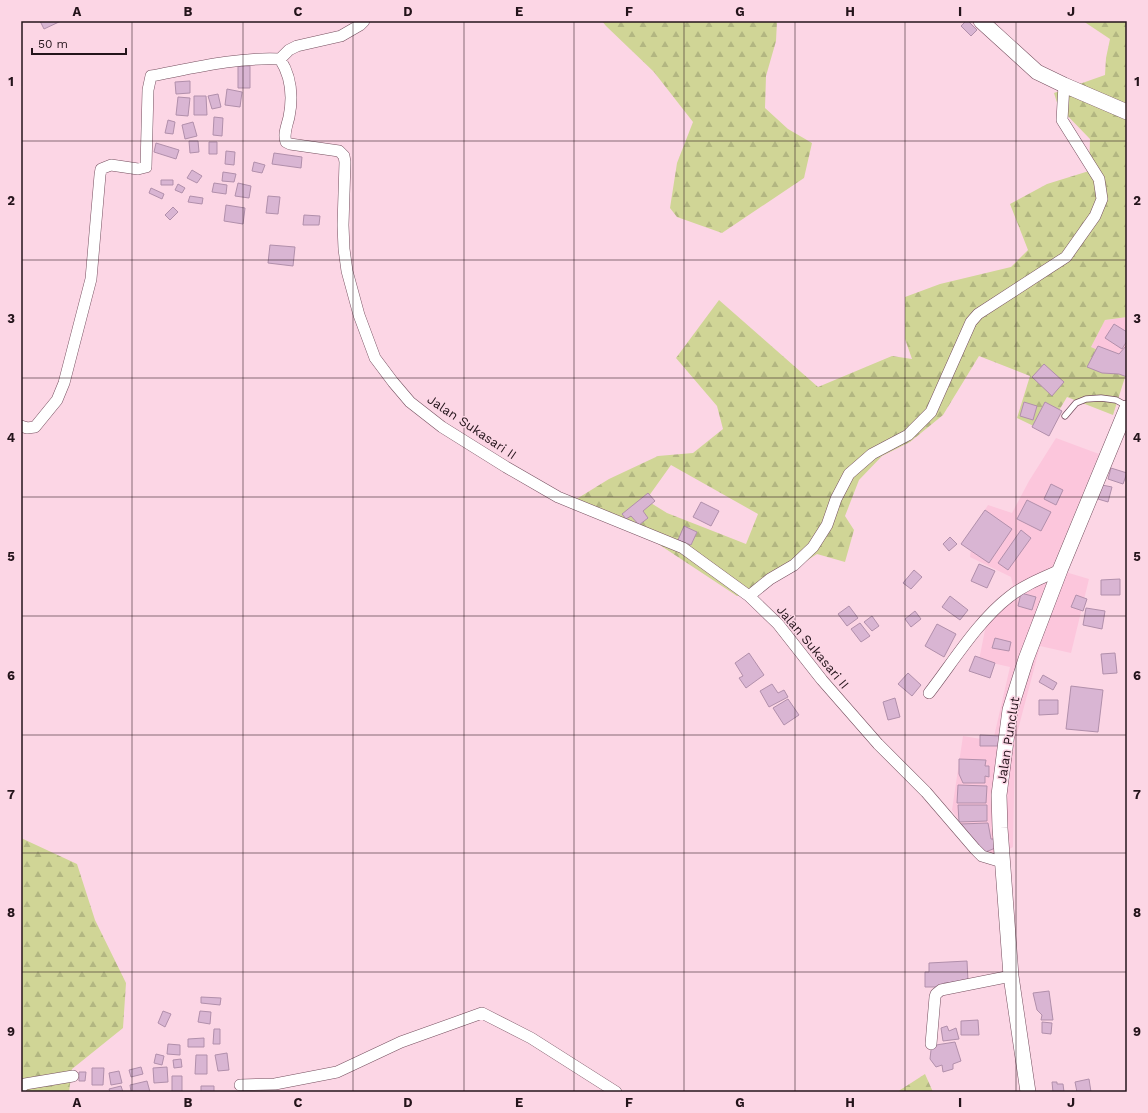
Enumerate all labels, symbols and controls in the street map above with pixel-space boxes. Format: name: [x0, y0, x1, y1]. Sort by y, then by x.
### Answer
text: A: [73, 4, 82, 19]
text: B: [184, 4, 193, 19]
text: C: [294, 4, 303, 19]
text: D: [403, 4, 413, 19]
text: E: [515, 4, 523, 19]
text: F: [625, 4, 633, 19]
text: G: [735, 4, 745, 19]
text: H: [845, 4, 855, 19]
text: I: [958, 4, 962, 19]
text: J: [1067, 4, 1075, 19]
scale bar: [32, 30, 126, 56]
text: 50 m: [38, 37, 68, 51]
text: 1: [8, 74, 14, 89]
text: 1: [1134, 74, 1140, 89]
text: 2: [7, 193, 15, 208]
text: 2: [1133, 193, 1141, 208]
text: 3: [7, 311, 15, 326]
text: 3: [1133, 311, 1141, 326]
street label: Jalan Sukasari II: [425, 392, 519, 462]
text: 4: [7, 430, 16, 445]
text: 4: [1133, 430, 1142, 445]
text: 5: [7, 549, 15, 564]
text: 5: [1133, 549, 1141, 564]
street label: Jalan Sukasari II: [774, 602, 852, 692]
text: 6: [7, 668, 15, 683]
text: 6: [1133, 668, 1141, 683]
street label: Jalan Punclut: [994, 695, 1022, 784]
text: 7: [7, 787, 15, 802]
text: 7: [1133, 787, 1141, 802]
text: 8: [7, 905, 15, 920]
text: 8: [1133, 905, 1141, 920]
text: 9: [7, 1024, 15, 1039]
text: 9: [1133, 1024, 1141, 1039]
text: A: [73, 1095, 82, 1110]
text: B: [184, 1095, 193, 1110]
text: C: [294, 1095, 303, 1110]
text: D: [403, 1095, 413, 1110]
text: E: [515, 1095, 523, 1110]
text: F: [625, 1095, 633, 1110]
text: G: [735, 1095, 745, 1110]
text: H: [845, 1095, 855, 1110]
text: I: [958, 1095, 962, 1110]
text: J: [1067, 1095, 1075, 1110]

